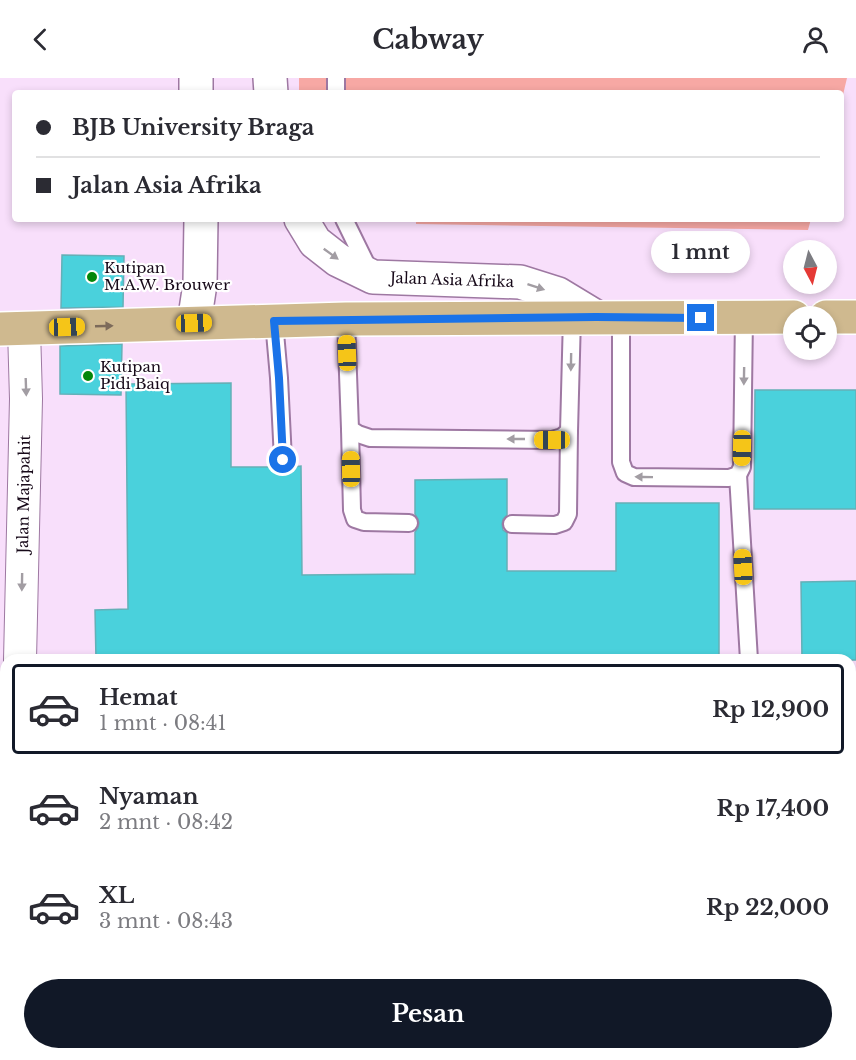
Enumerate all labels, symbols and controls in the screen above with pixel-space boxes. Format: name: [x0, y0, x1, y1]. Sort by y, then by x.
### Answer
icon: back: [24, 23, 57, 56]
text: Cabway: [372, 23, 484, 56]
icon: person: [799, 23, 832, 56]
text: BJB University Braga: [72, 114, 314, 141]
text: Jalan Asia Afrika: [72, 172, 262, 199]
callout: 1 mnt: [652, 231, 750, 273]
text: 1 mnt: [671, 240, 730, 264]
north arrow: [783, 240, 837, 294]
map controls: [783, 240, 837, 360]
one-way arrow: [323, 248, 339, 260]
place label: Kutipan M.A.W. Brouwer: [104, 258, 231, 294]
street label: Jalan Asia Afrika: [388, 268, 515, 291]
marker: Kutipan M.A.W. Brouwer: [85, 270, 99, 284]
one-way arrow: [527, 283, 545, 292]
route end: [687, 304, 714, 331]
button: locate: [783, 306, 837, 360]
car: [176, 313, 212, 333]
car: [49, 317, 85, 337]
one-way arrow: [94, 321, 113, 331]
car: [337, 335, 357, 371]
one-way arrow: [566, 353, 576, 372]
place label: Kutipan Pidi Baiq: [100, 357, 170, 393]
one-way arrow: [739, 366, 749, 385]
marker: Kutipan Pidi Baiq: [81, 369, 95, 383]
one-way arrow: [21, 378, 31, 397]
car: [733, 430, 751, 466]
car: [534, 431, 570, 449]
street label: Jalan Majapahit: [13, 434, 34, 555]
one-way arrow: [507, 435, 526, 444]
route start: [269, 446, 296, 473]
car: [342, 451, 360, 487]
one-way arrow: [634, 472, 653, 482]
car: [733, 549, 753, 585]
one-way arrow: [17, 573, 27, 592]
icon: car: [27, 682, 81, 736]
text: Hemat: [99, 684, 178, 711]
text: Rp 12,900: [712, 696, 829, 723]
text: 1 mnt · 08:41: [99, 711, 226, 735]
icon: car: [27, 781, 81, 835]
text: Nyaman: [99, 783, 198, 810]
text: Rp 17,400: [717, 795, 829, 822]
text: 2 mnt · 08:42: [99, 810, 233, 834]
icon: car: [27, 880, 81, 934]
text: XL: [99, 882, 134, 909]
text: Rp 22,000: [706, 894, 829, 921]
text: 3 mnt · 08:43: [99, 909, 233, 933]
button: Pesan: [24, 979, 832, 1048]

